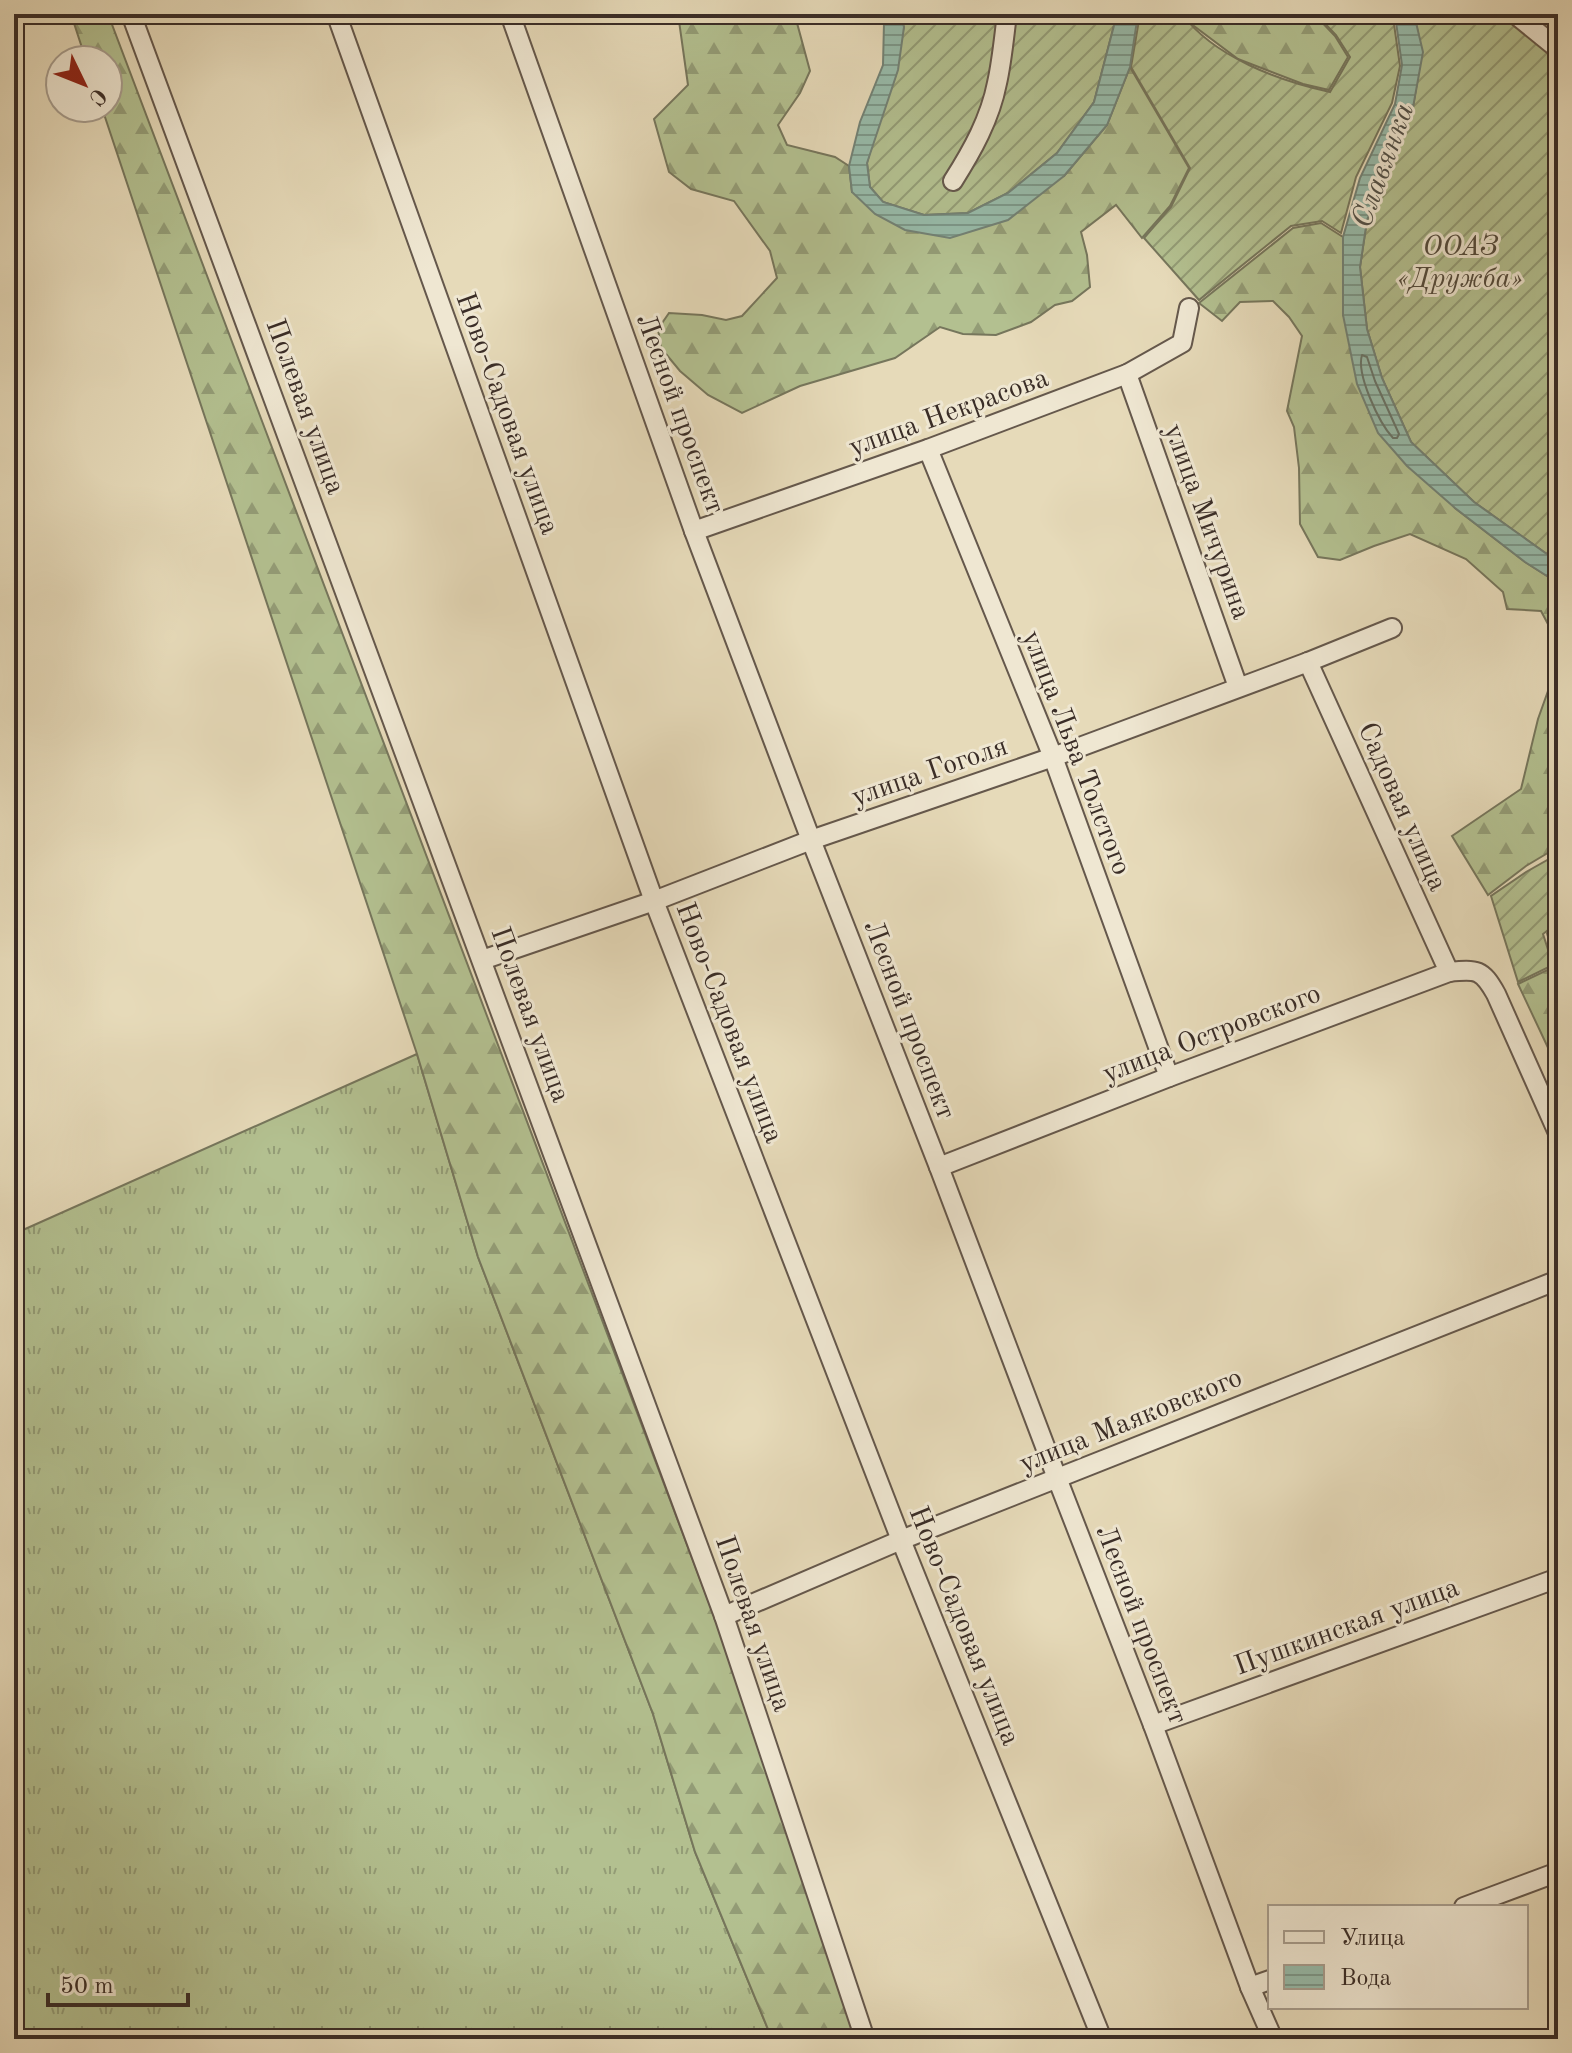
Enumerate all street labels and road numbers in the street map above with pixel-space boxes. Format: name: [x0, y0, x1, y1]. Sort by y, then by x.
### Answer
street label: Ново-Садовая улица: [449, 289, 563, 539]
street label: Лесной проспект: [630, 310, 728, 518]
street label: Полевая улица: [260, 316, 349, 499]
street label: улица Некрасова: [845, 365, 1053, 463]
street label: улица Мичурина: [1158, 421, 1255, 624]
street label: улица Льва Толстого: [1016, 627, 1135, 879]
street label: Садовая улица: [1352, 719, 1451, 896]
street label: улица Гоголя: [848, 733, 1012, 813]
street label: Ново-Садовая улица: [669, 899, 787, 1147]
street label: Лесной проспект: [857, 917, 959, 1123]
street label: Полевая улица: [485, 924, 574, 1107]
street label: улица Островского: [1099, 980, 1325, 1089]
street label: улица Маяковского: [1016, 1364, 1246, 1479]
street label: Ново-Садовая улица: [902, 1503, 1024, 1750]
street label: Лесной проспект: [1089, 1522, 1191, 1728]
street label: Полевая улица: [709, 1532, 795, 1716]
street label: Пушкинская улица: [1231, 1574, 1463, 1681]

